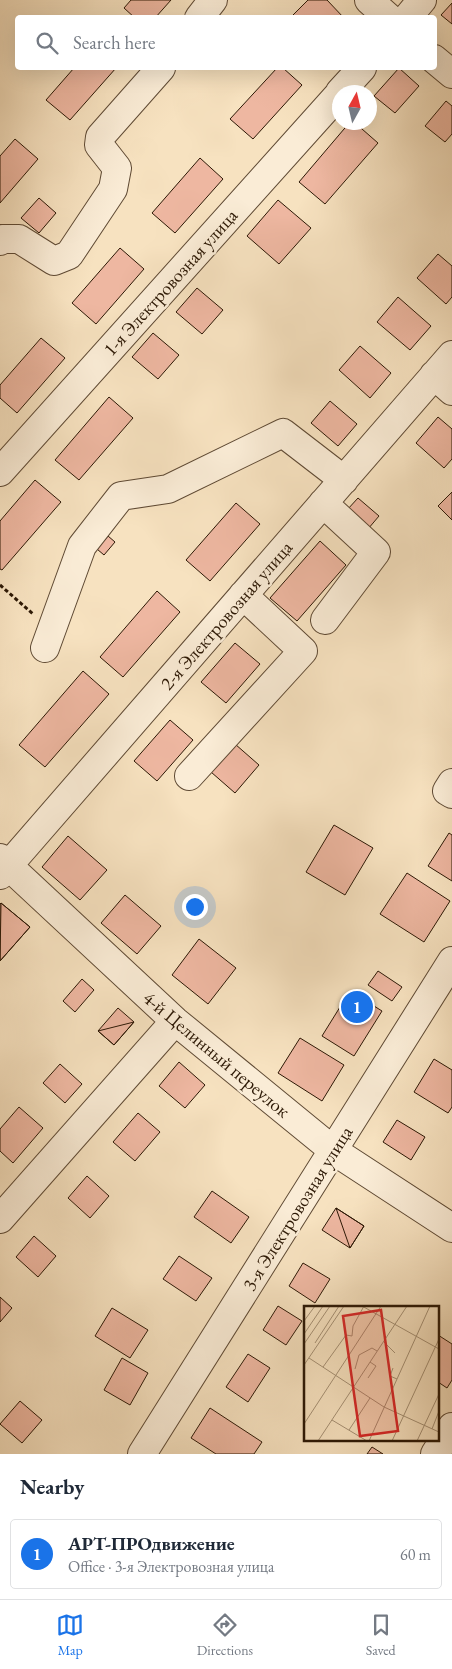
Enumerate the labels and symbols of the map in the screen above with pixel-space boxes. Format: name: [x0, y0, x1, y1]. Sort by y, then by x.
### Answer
north arrow: [332, 85, 377, 130]
street label: 1-я Электровозная улица: [98, 203, 243, 361]
street label: 2-я Электровозная улица: [155, 535, 298, 695]
your location: [182, 894, 208, 920]
street label: 4-й Целинный переулок: [138, 986, 295, 1123]
pin: 1: [341, 988, 373, 1026]
street label: 3-я Электровозная улица: [237, 1121, 359, 1295]
inset map: [304, 1306, 440, 1442]

